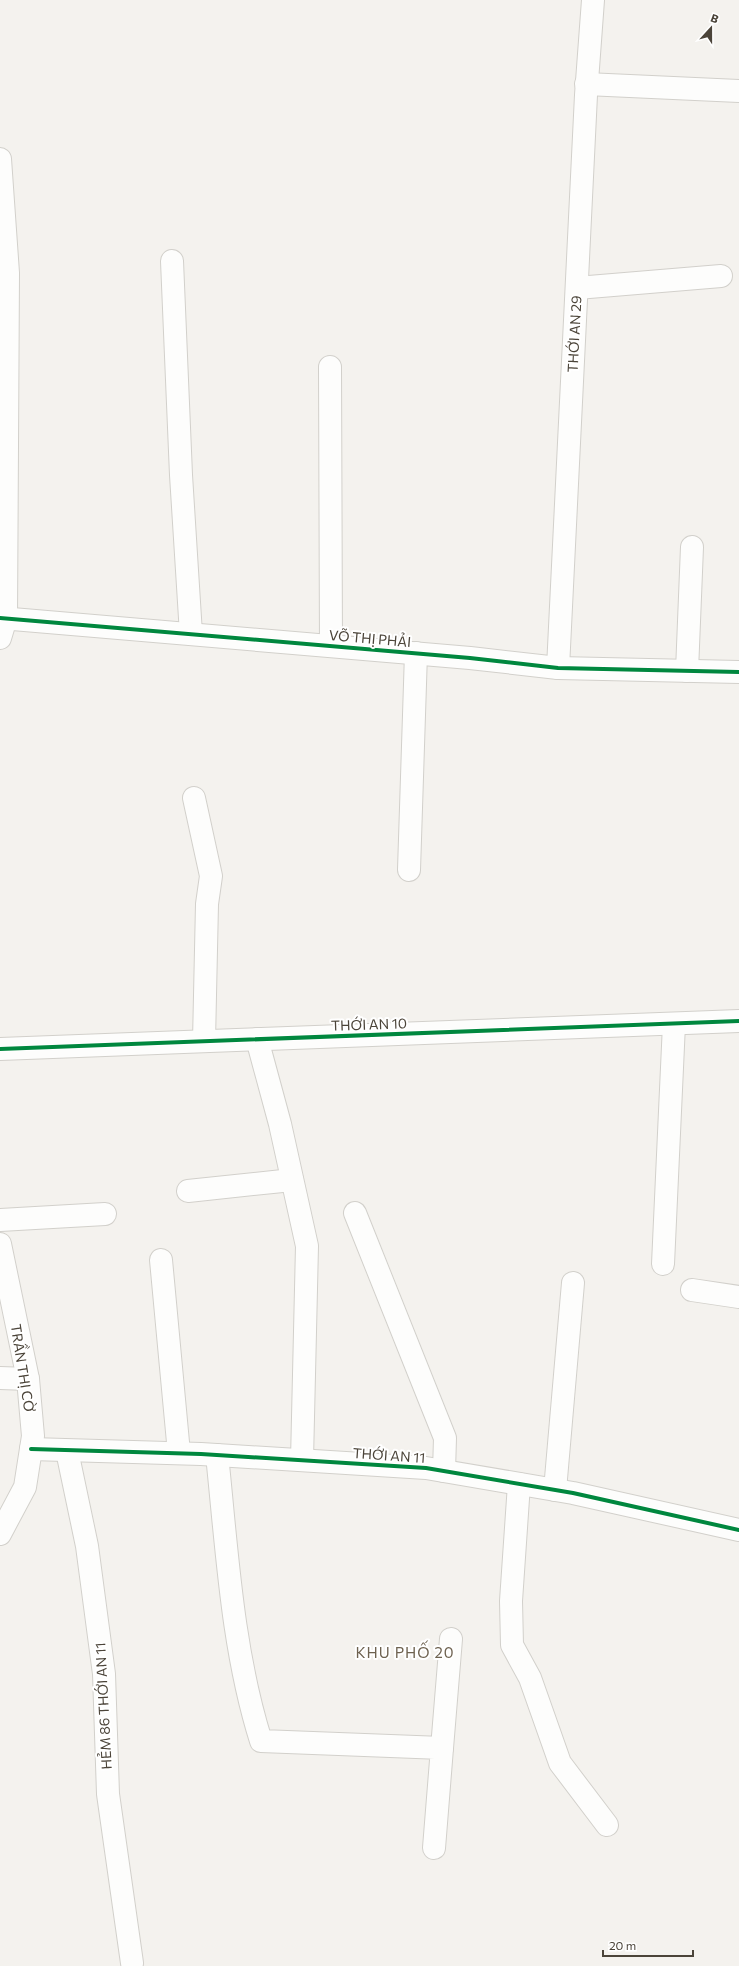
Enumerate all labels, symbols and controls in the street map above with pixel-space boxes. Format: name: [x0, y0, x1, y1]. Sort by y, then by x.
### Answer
north arrow: [691, 8, 731, 48]
text: B: [709, 11, 720, 26]
street label: THỚI AN 29: [563, 295, 585, 373]
street label: VÕ THỊ PHẢI: [328, 626, 412, 650]
street label: THỚI AN 10: [331, 1014, 407, 1034]
street label: TRẦN THỊ CỜ: [8, 1323, 39, 1413]
street label: THỚI AN 11: [352, 1444, 426, 1466]
district label: KHU PHỐ 20: [356, 1640, 454, 1661]
street label: HẺM 86 THỚI AN 11: [91, 1642, 115, 1770]
scale bar: [603, 1932, 693, 1958]
text: 20 m: [609, 1938, 636, 1952]

